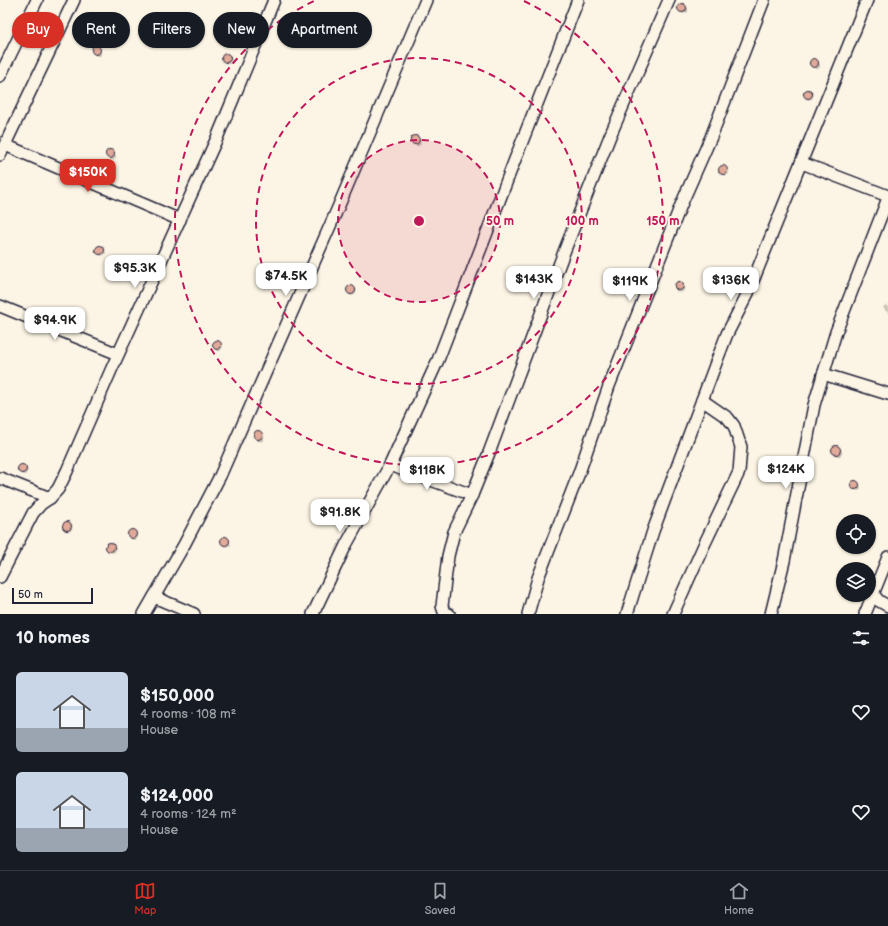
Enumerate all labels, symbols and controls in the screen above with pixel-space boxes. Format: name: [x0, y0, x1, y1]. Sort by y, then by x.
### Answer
chip: Buy: [12, 12, 64, 48]
chip: Rent: [72, 12, 130, 48]
chip: Filters: [138, 12, 205, 48]
chip: New: [213, 12, 269, 48]
chip: Apartment: [277, 12, 372, 48]
pin: $150K: [60, 159, 116, 193]
text: $150K: [69, 164, 107, 180]
centre of rings: [412, 214, 426, 228]
text: 50 m: [486, 214, 514, 229]
text: 100 m: [565, 214, 599, 229]
text: 150 m: [647, 214, 679, 229]
pin: $95.3K: [102, 255, 168, 289]
text: $95.3K: [114, 260, 156, 276]
pin: $74.5K: [253, 263, 319, 297]
pin: $143K: [506, 266, 562, 300]
pin: $136K: [703, 267, 759, 301]
text: $74.5K: [265, 268, 307, 284]
pin: $119K: [602, 268, 658, 302]
text: $143K: [515, 271, 553, 287]
text: $136K: [712, 272, 750, 288]
text: $119K: [612, 273, 648, 289]
pin: $94.9K: [22, 307, 88, 341]
text: $94.9K: [33, 312, 77, 328]
pin: $124K: [758, 456, 814, 490]
pin: $118K: [399, 457, 455, 491]
text: $124K: [767, 461, 805, 477]
text: $118K: [409, 462, 445, 478]
pin: $91.8K: [307, 499, 373, 533]
text: $91.8K: [319, 504, 361, 520]
map controls: [836, 514, 876, 602]
button: locate: [836, 514, 876, 554]
button: layers: [836, 562, 876, 602]
scale bar: [12, 586, 93, 605]
text: 50 m: [18, 588, 43, 601]
icon: filters: [850, 627, 872, 649]
text: 10 homes: [16, 628, 90, 648]
text: $150,000: [140, 686, 214, 706]
icon: home: [48, 688, 96, 736]
icon: heart: [850, 701, 872, 723]
text: 4 rooms · 108 m²: [140, 706, 236, 722]
text: House: [140, 722, 178, 738]
text: $124,000: [140, 786, 213, 806]
icon: home: [48, 788, 96, 836]
icon: heart: [850, 801, 872, 823]
text: 4 rooms · 124 m²: [140, 806, 237, 822]
text: House: [140, 822, 178, 838]
tab: Map: [134, 880, 156, 917]
tab: Saved: [425, 880, 456, 917]
tab: Home: [724, 880, 754, 917]

